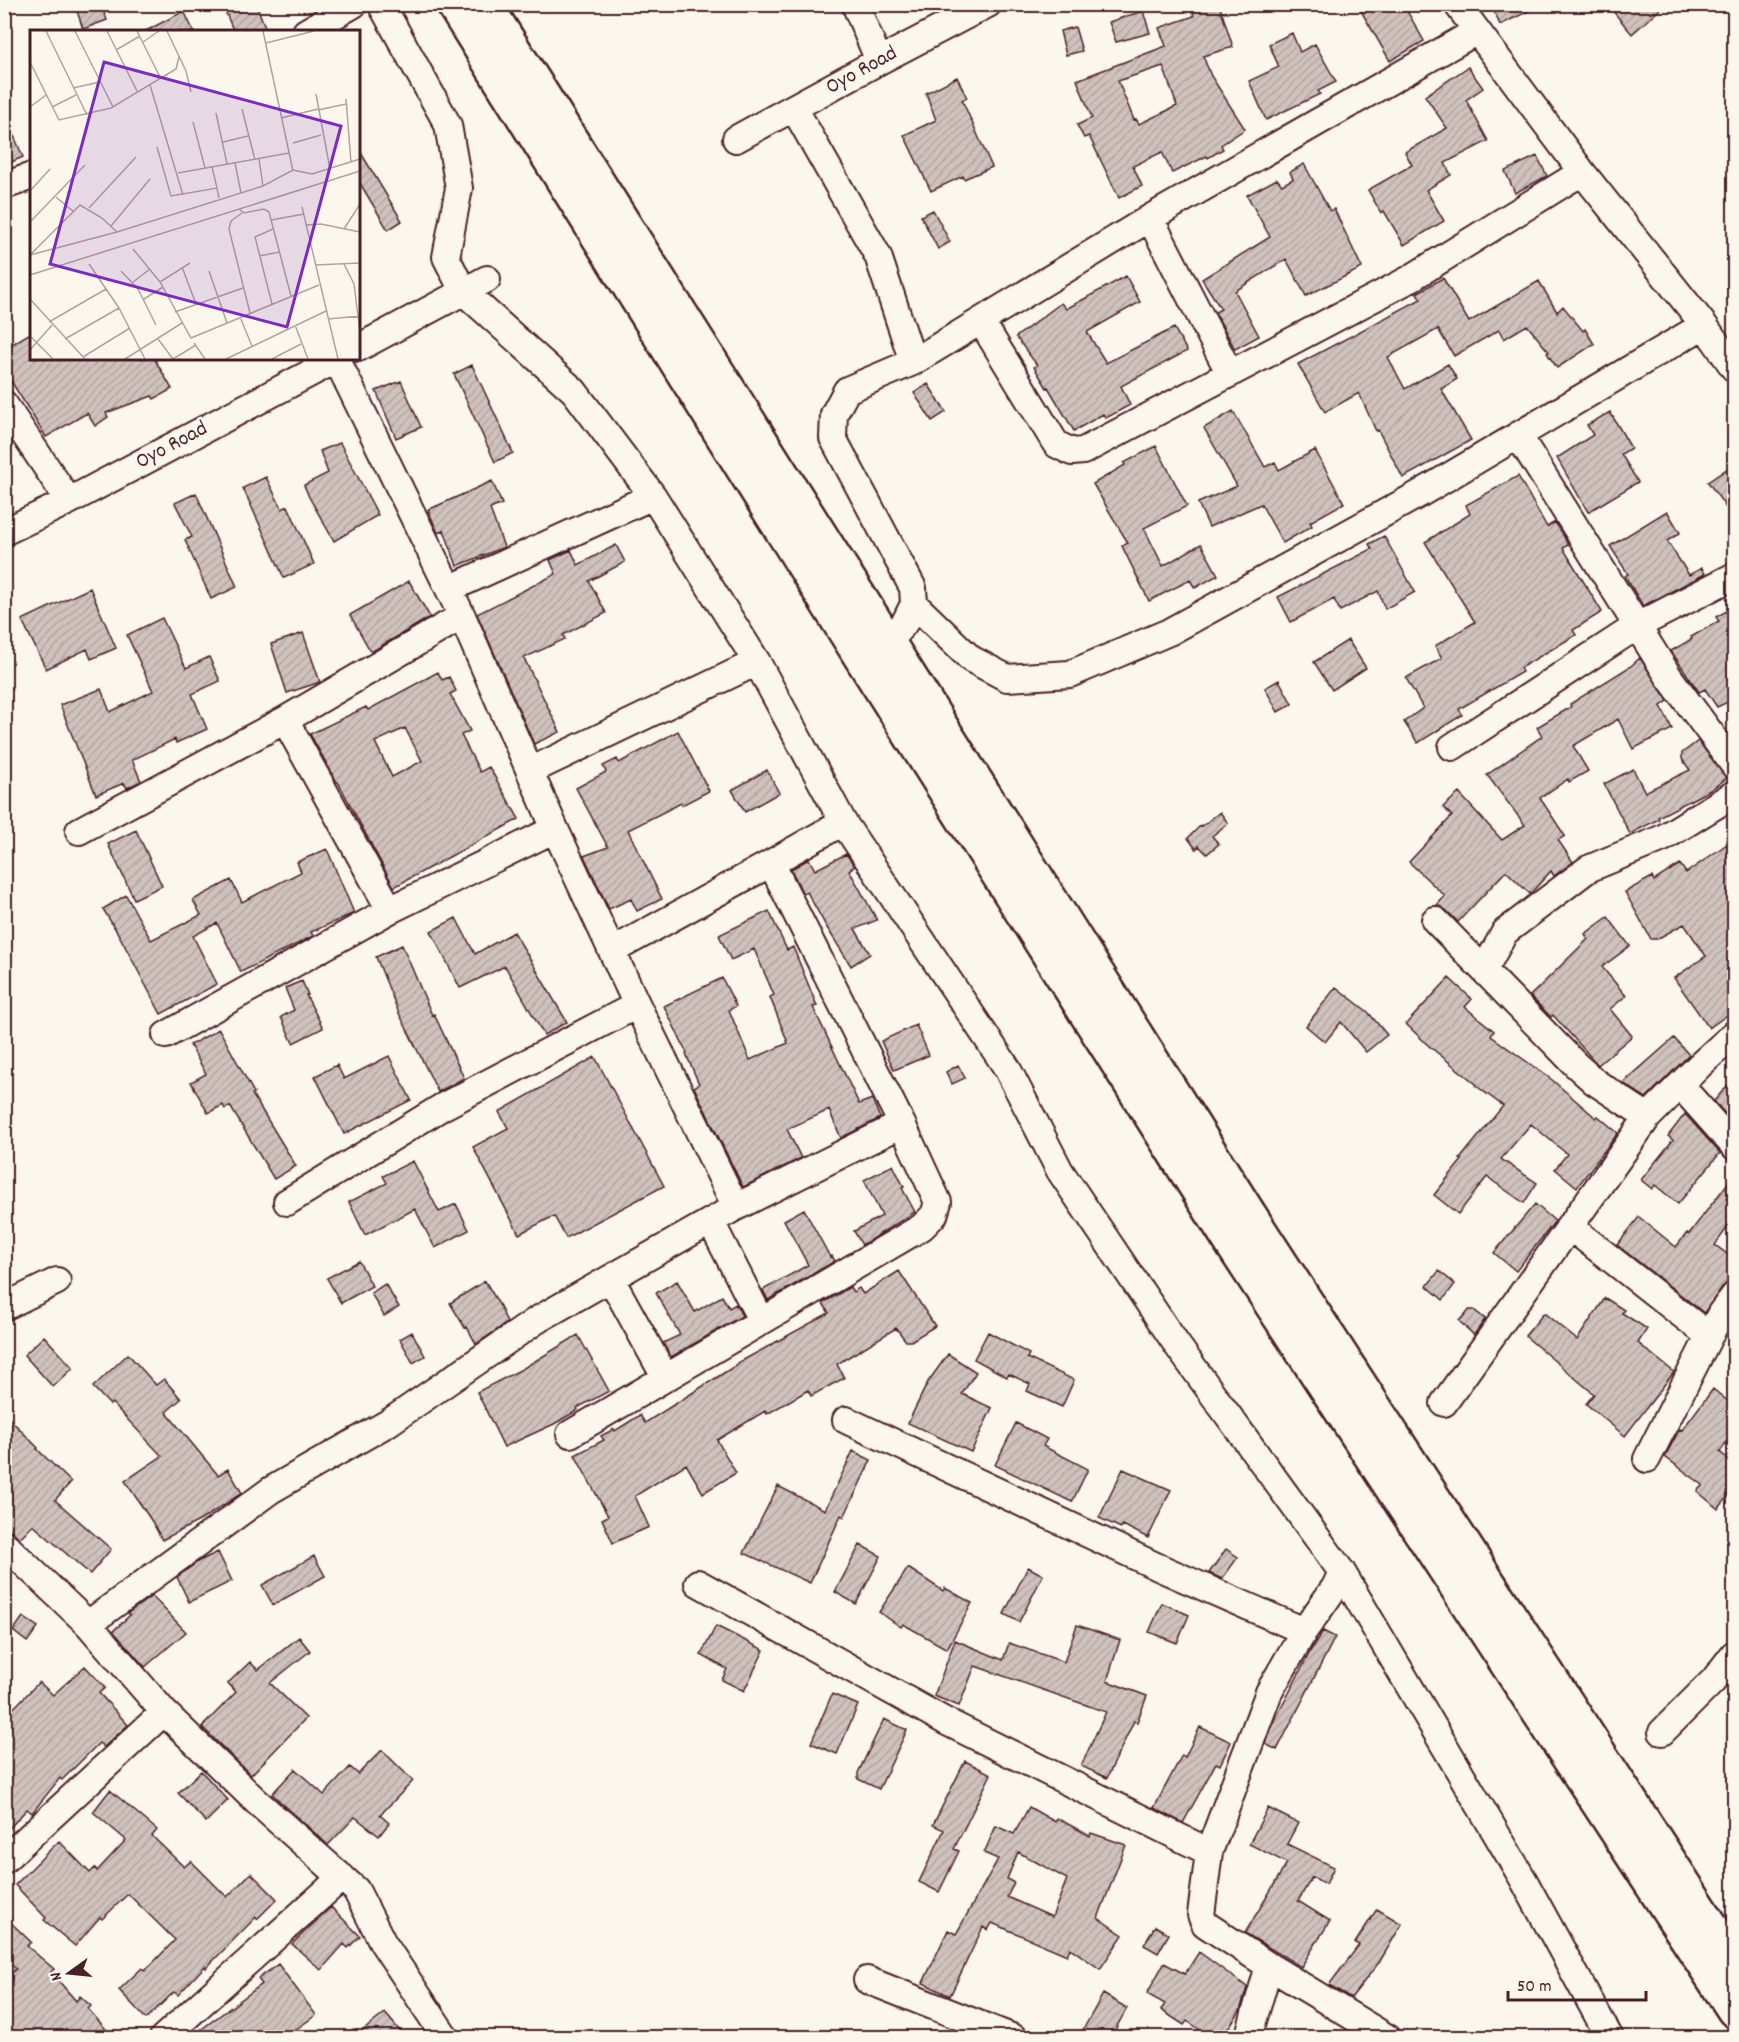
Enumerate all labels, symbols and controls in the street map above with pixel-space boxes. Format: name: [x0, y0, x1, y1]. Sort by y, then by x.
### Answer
inset map: [30, 30, 360, 360]
street label: Oyo Road: [821, 39, 903, 103]
street label: Oyo Road: [131, 414, 213, 478]
north arrow: [39, 1943, 99, 2003]
scale bar: [1508, 1964, 1646, 2002]
text: N: [45, 1969, 69, 1983]
text: 50 m: [1517, 1975, 1552, 2000]

